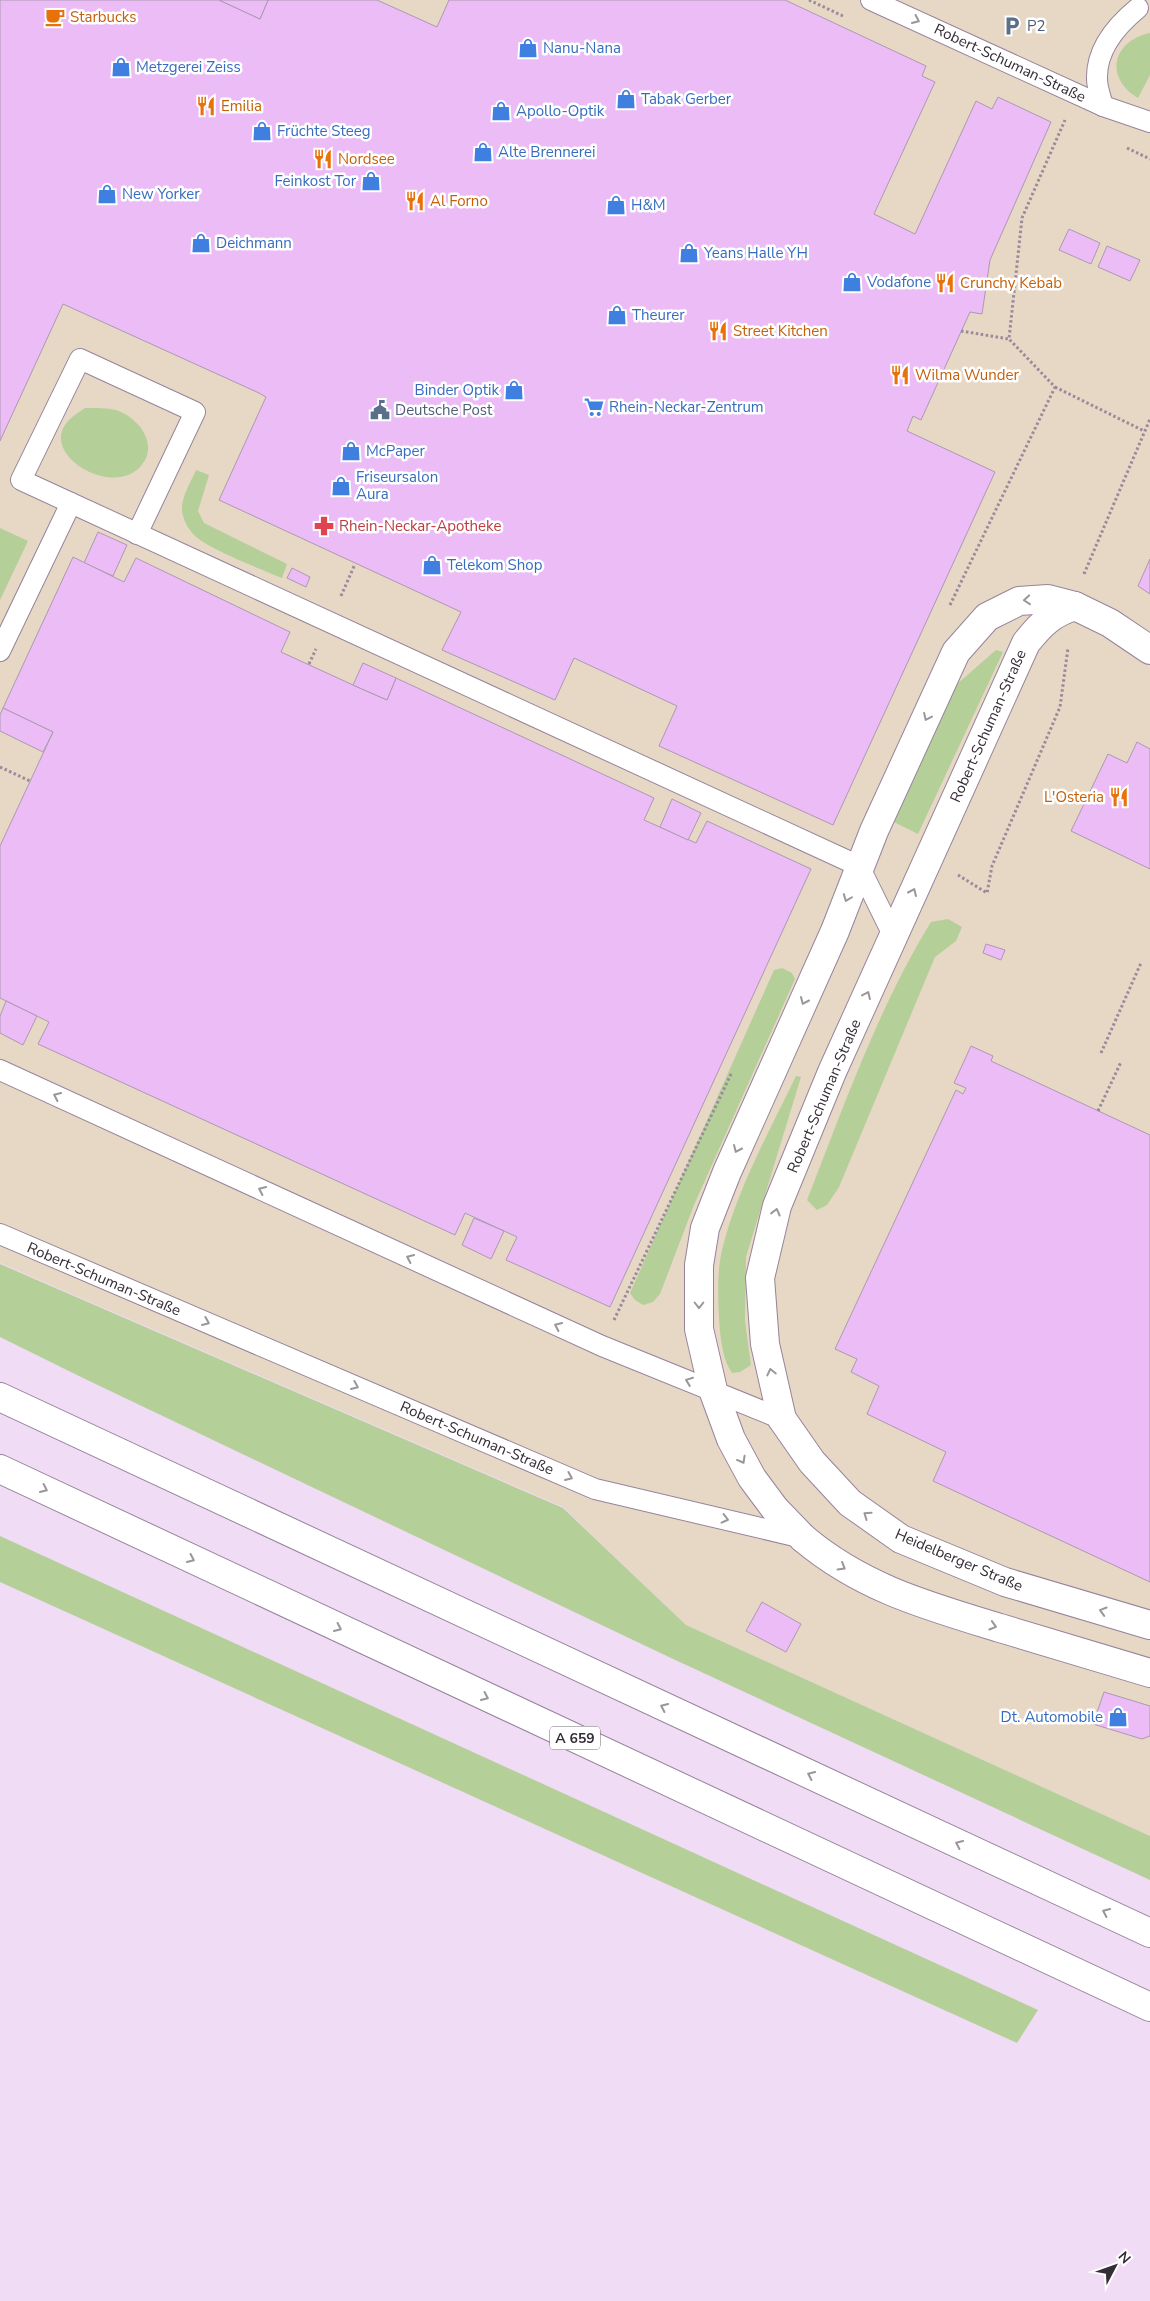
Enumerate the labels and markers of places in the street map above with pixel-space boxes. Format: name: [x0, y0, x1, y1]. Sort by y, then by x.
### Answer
cafe icon: Starbucks: [44, 6, 66, 28]
place label: Starbucks: [70, 7, 136, 27]
parking icon: P2: [1001, 15, 1023, 37]
place label: P2: [1027, 16, 1046, 36]
shop icon: Nanu-Nana: [517, 37, 539, 59]
place label: Nanu-Nana: [543, 38, 621, 58]
shop icon: Metzgerei Zeiss: [110, 56, 132, 78]
place label: Metzgerei Zeiss: [136, 57, 241, 77]
shop icon: Tabak Gerber: [615, 88, 637, 110]
place label: Tabak Gerber: [641, 89, 732, 109]
restaurant icon: Emilia: [195, 95, 217, 117]
place label: Emilia: [221, 96, 262, 116]
shop icon: Apollo-Optik: [490, 100, 512, 122]
place label: Apollo-Optik: [516, 101, 605, 121]
shop icon: Früchte Steeg: [251, 120, 273, 142]
place label: Früchte Steeg: [277, 121, 370, 141]
shop icon: Alte Brennerei: [472, 141, 494, 163]
place label: Alte Brennerei: [498, 142, 595, 162]
restaurant icon: Nordsee: [312, 148, 334, 170]
place label: Nordsee: [338, 149, 395, 169]
shop icon: Feinkost Tor: [360, 170, 382, 192]
place label: Feinkost Tor: [275, 171, 357, 191]
shop icon: New Yorker: [96, 183, 118, 205]
place label: New Yorker: [122, 184, 200, 204]
restaurant icon: Al Forno: [404, 190, 426, 212]
place label: Al Forno: [430, 191, 488, 211]
shop icon: H&M: [605, 194, 627, 216]
place label: H&M: [631, 195, 666, 215]
shop icon: Deichmann: [190, 232, 212, 254]
place label: Deichmann: [216, 233, 292, 253]
shop icon: Yeans Halle YH: [678, 242, 700, 264]
place label: Yeans Halle YH: [703, 243, 808, 263]
shop icon: Vodafone: [841, 271, 863, 293]
place label: Vodafone: [866, 272, 931, 292]
restaurant icon: Crunchy Kebab: [934, 272, 956, 294]
place label: Crunchy Kebab: [960, 273, 1062, 293]
shop icon: Theurer: [606, 304, 628, 326]
place label: Theurer: [632, 305, 685, 325]
restaurant icon: Street Kitchen: [707, 320, 729, 342]
place label: Street Kitchen: [733, 321, 828, 341]
restaurant icon: Wilma Wunder: [889, 364, 911, 386]
place label: Wilma Wunder: [915, 365, 1020, 385]
shop icon: Binder Optik: [503, 379, 525, 401]
place label: Binder Optik: [415, 380, 499, 400]
supermarket icon: Rhein-Neckar-Zentrum: [583, 396, 605, 418]
place label: Rhein-Neckar-Zentrum: [609, 397, 764, 417]
public building icon: Deutsche Post: [369, 399, 391, 421]
place label: Deutsche Post: [395, 400, 493, 420]
shop icon: McPaper: [340, 440, 362, 462]
place label: McPaper: [366, 441, 426, 461]
place label: Friseursalon Aura: [356, 467, 438, 504]
shop icon: Friseursalon Aura: [330, 475, 352, 497]
pharmacy icon: Rhein-Neckar-Apotheke: [313, 515, 335, 537]
place label: Rhein-Neckar-Apotheke: [339, 516, 501, 536]
shop icon: Telekom Shop: [421, 554, 443, 576]
place label: Telekom Shop: [447, 555, 543, 575]
restaurant icon: L'Osteria: [1108, 786, 1130, 808]
place label: L'Osteria: [1044, 787, 1104, 807]
shop icon: Dt. Automobile: [1107, 1706, 1129, 1728]
place label: Dt. Automobile: [1001, 1707, 1103, 1727]

